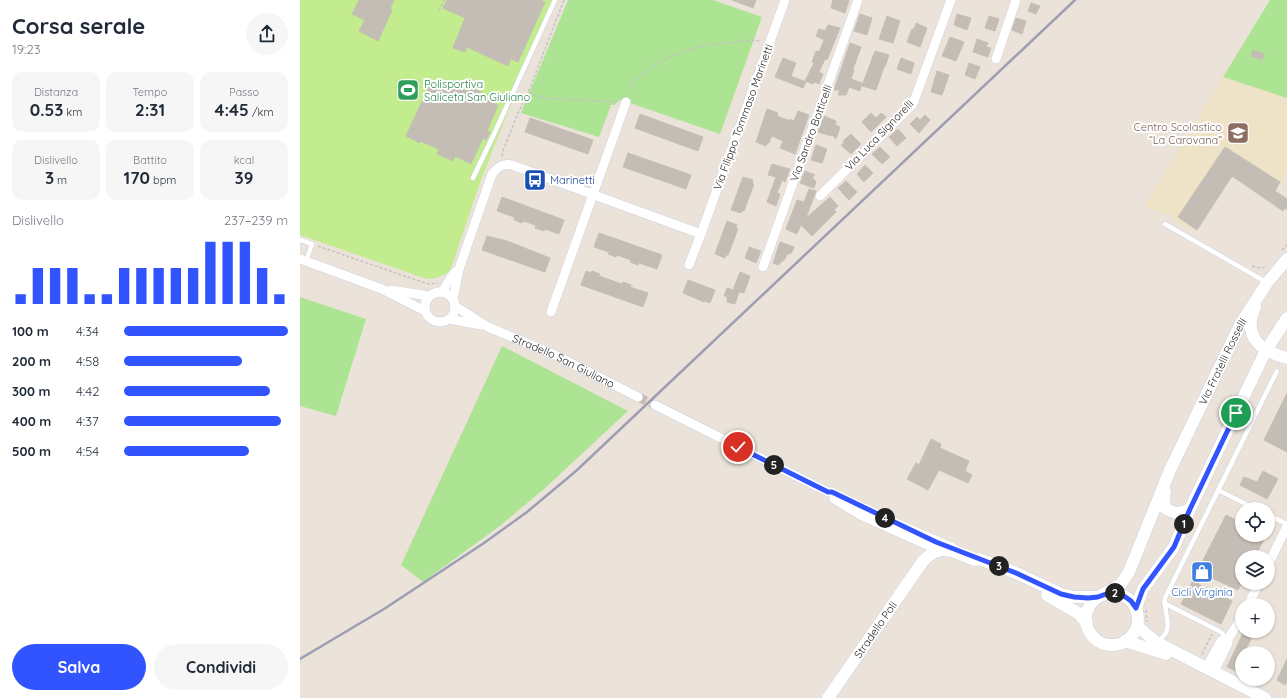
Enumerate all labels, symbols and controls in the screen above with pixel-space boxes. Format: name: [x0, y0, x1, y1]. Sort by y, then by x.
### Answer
text: Corsa serale: [12, 12, 145, 40]
button: share: [246, 13, 288, 55]
text: 19:23: [12, 41, 41, 57]
street label: Via Filippo Tommaso Marinetti: [710, 42, 776, 192]
sports icon: Polisportiva Saliceta San Giuliano: [395, 77, 421, 103]
place label: Polisportiva Saliceta San Giuliano: [424, 77, 530, 104]
street label: Via Sandro Botticelli: [787, 83, 835, 183]
text: Distanza: [34, 85, 78, 99]
text: Tempo: [133, 85, 167, 99]
text: Passo: [229, 85, 259, 99]
street label: Via Luca Signorelli: [842, 97, 916, 173]
text: 0.53: [30, 99, 63, 120]
text: 2:31: [135, 99, 165, 120]
text: 4:45: [214, 99, 249, 120]
text: km: [63, 105, 82, 119]
text: /km: [249, 105, 274, 119]
place label: Centro Scolastico “La Carovana”: [1134, 120, 1222, 147]
school or university icon: Centro Scolastico “La Carovana”: [1225, 120, 1251, 146]
text: Dislivello: [34, 153, 78, 167]
text: Battito: [133, 153, 167, 167]
text: kcal: [234, 153, 254, 167]
text: 3: [45, 167, 54, 188]
text: 170: [124, 167, 150, 188]
text: 39: [235, 167, 253, 188]
bus stop icon: Marinetti: [522, 167, 548, 193]
text: m: [54, 173, 67, 187]
text: bpm: [150, 173, 176, 187]
place label: Marinetti: [550, 173, 595, 187]
text: Dislivello: [12, 212, 64, 228]
text: 237–239 m: [224, 212, 288, 228]
street label: Via Fratelli Rosselli: [1196, 315, 1250, 407]
text: 100 m: [12, 323, 49, 339]
text: 4:34: [76, 323, 99, 339]
street label: Stradello San Giuliano: [510, 331, 617, 391]
text: 200 m: [12, 353, 51, 369]
text: 4:58: [76, 353, 99, 369]
text: 300 m: [12, 383, 51, 399]
text: 4:42: [76, 383, 99, 399]
pin: [1219, 396, 1253, 430]
icon: arrive: [1225, 402, 1247, 424]
text: 400 m: [12, 413, 51, 429]
text: 4:37: [76, 413, 99, 429]
pin: [721, 430, 755, 464]
icon: check: [727, 436, 749, 458]
text: 500 m: [12, 443, 51, 459]
text: 4:54: [76, 443, 99, 459]
pin: 5: [764, 455, 784, 475]
text: 5: [771, 458, 777, 472]
map controls: [1235, 502, 1275, 686]
button: locate: [1235, 502, 1275, 542]
pin: 4: [875, 508, 895, 528]
text: 4: [882, 511, 888, 525]
pin: 1: [1174, 514, 1194, 534]
text: 1: [1182, 517, 1186, 531]
button: layers: [1235, 550, 1275, 590]
pin: 3: [989, 556, 1009, 576]
text: 3: [996, 559, 1002, 573]
shop icon: Cicli Virginia: [1189, 559, 1215, 585]
pin: 2: [1105, 583, 1125, 603]
place label: Cicli Virginia: [1171, 585, 1233, 599]
text: 2: [1112, 586, 1118, 600]
button: +: [1235, 598, 1275, 638]
street label: Stradello Poli: [851, 599, 900, 661]
button: Salva: [12, 644, 146, 690]
button: Condividi: [154, 644, 288, 690]
button: −: [1235, 646, 1275, 686]

